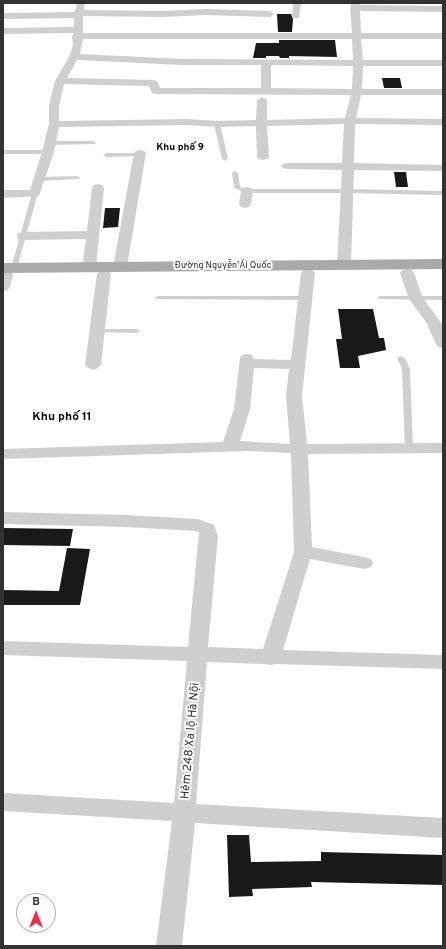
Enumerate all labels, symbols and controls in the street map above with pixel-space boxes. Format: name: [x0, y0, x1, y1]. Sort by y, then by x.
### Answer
district label: Khu phố 9: [156, 142, 204, 154]
street label: Đường Nguyễn Ái Quốc: [175, 261, 271, 271]
district label: Khu phố 11: [32, 411, 92, 425]
street label: Hẻm 248 Xa lộ Hà Nội: [179, 682, 203, 800]
north arrow: [16, 893, 56, 933]
text: B: [32, 895, 40, 909]

